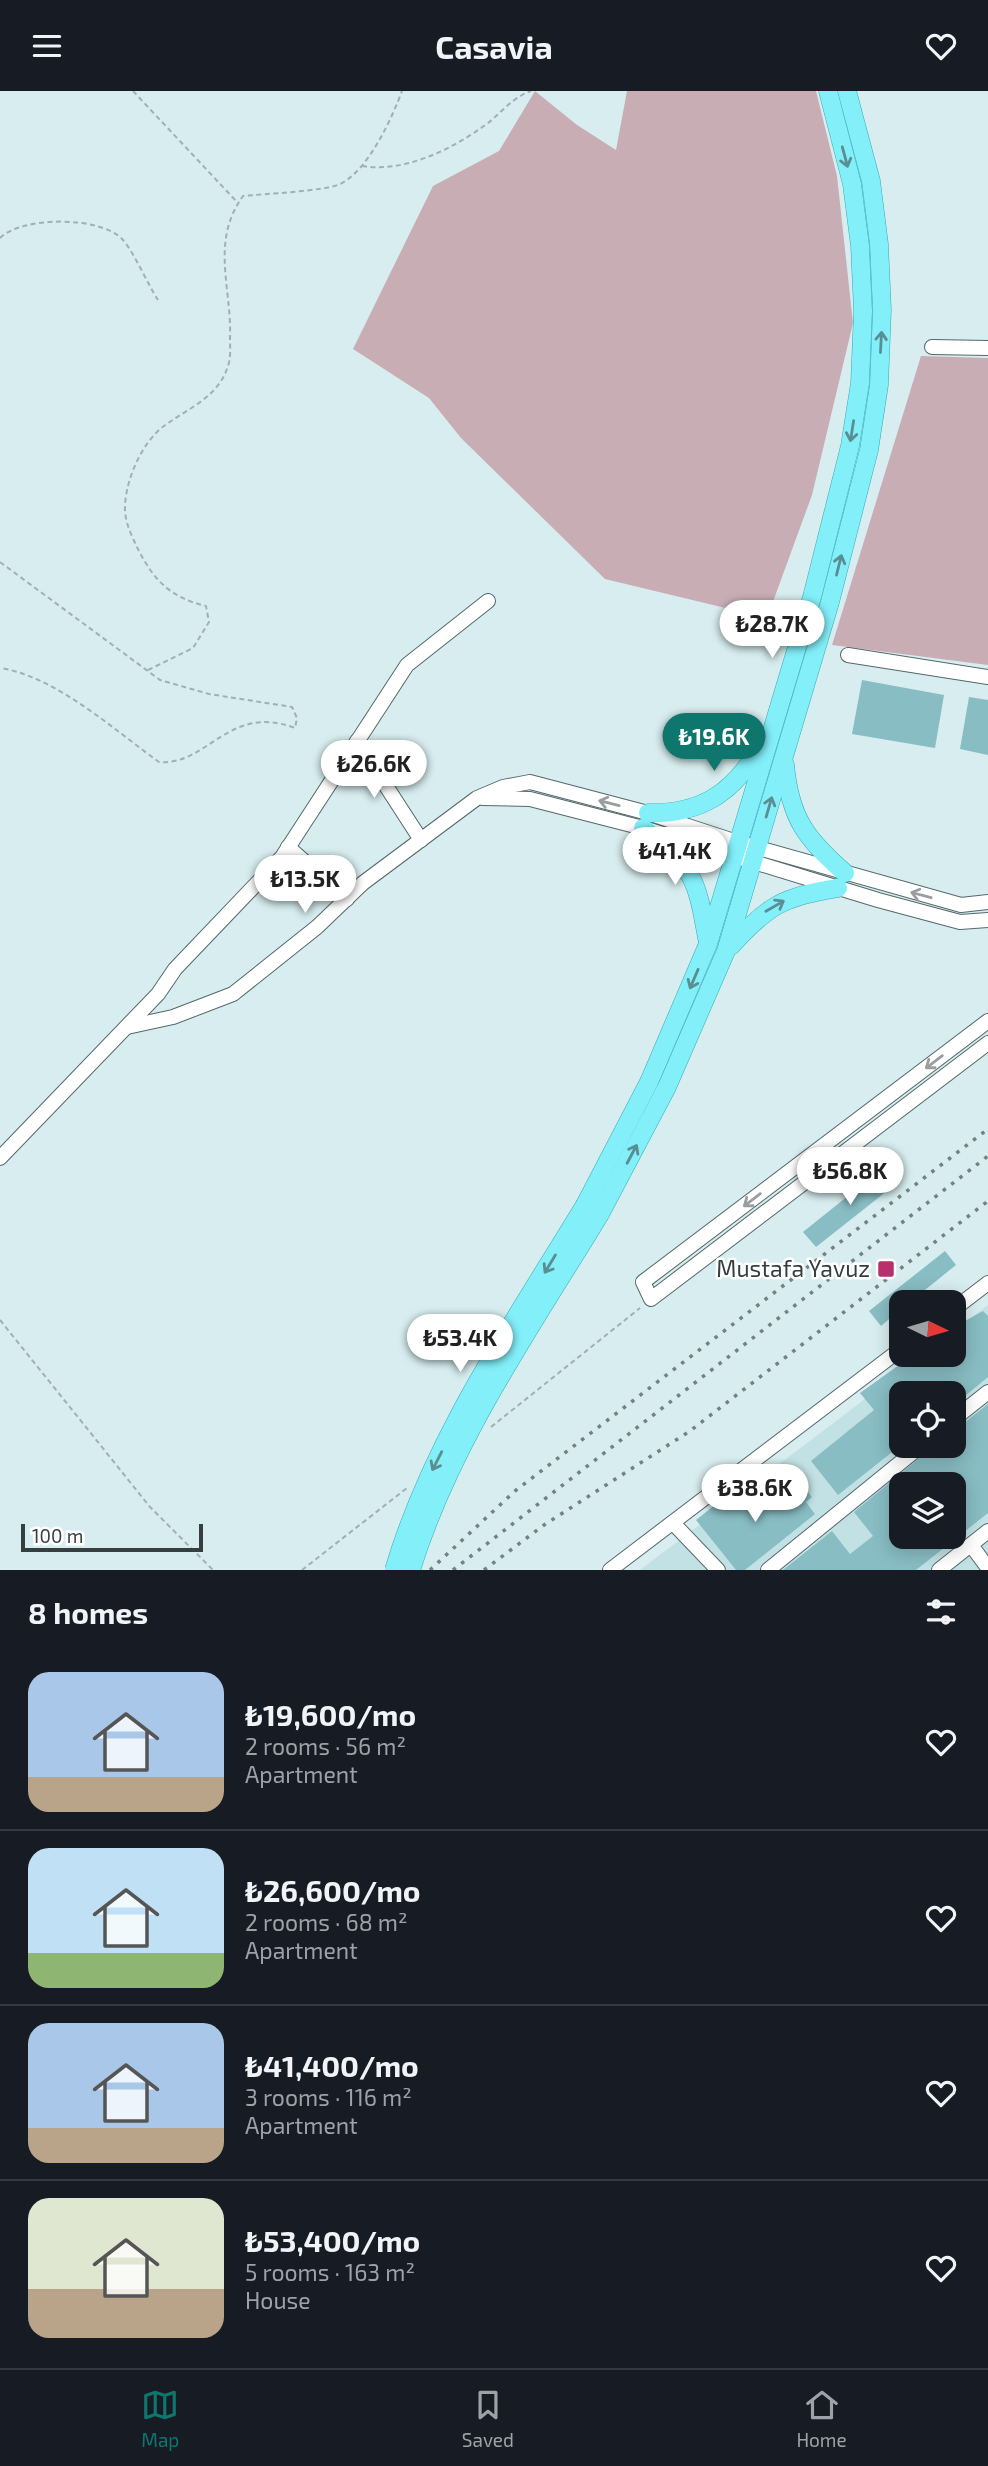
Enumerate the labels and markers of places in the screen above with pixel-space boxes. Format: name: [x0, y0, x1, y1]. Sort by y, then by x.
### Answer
pin: ₺28.7K: [715, 601, 829, 660]
pin: ₺19.6K: [657, 713, 771, 773]
pin: ₺26.6K: [317, 741, 431, 800]
pin: ₺41.4K: [618, 827, 732, 887]
pin: ₺13.5K: [248, 855, 362, 915]
pin: ₺56.8K: [793, 1147, 907, 1207]
place label: Mustafa Yavuz: [716, 1254, 870, 1282]
marker: Mustafa Yavuz: [876, 1259, 896, 1279]
pin: ₺53.4K: [403, 1315, 517, 1374]
pin: ₺38.6K: [698, 1465, 812, 1524]

